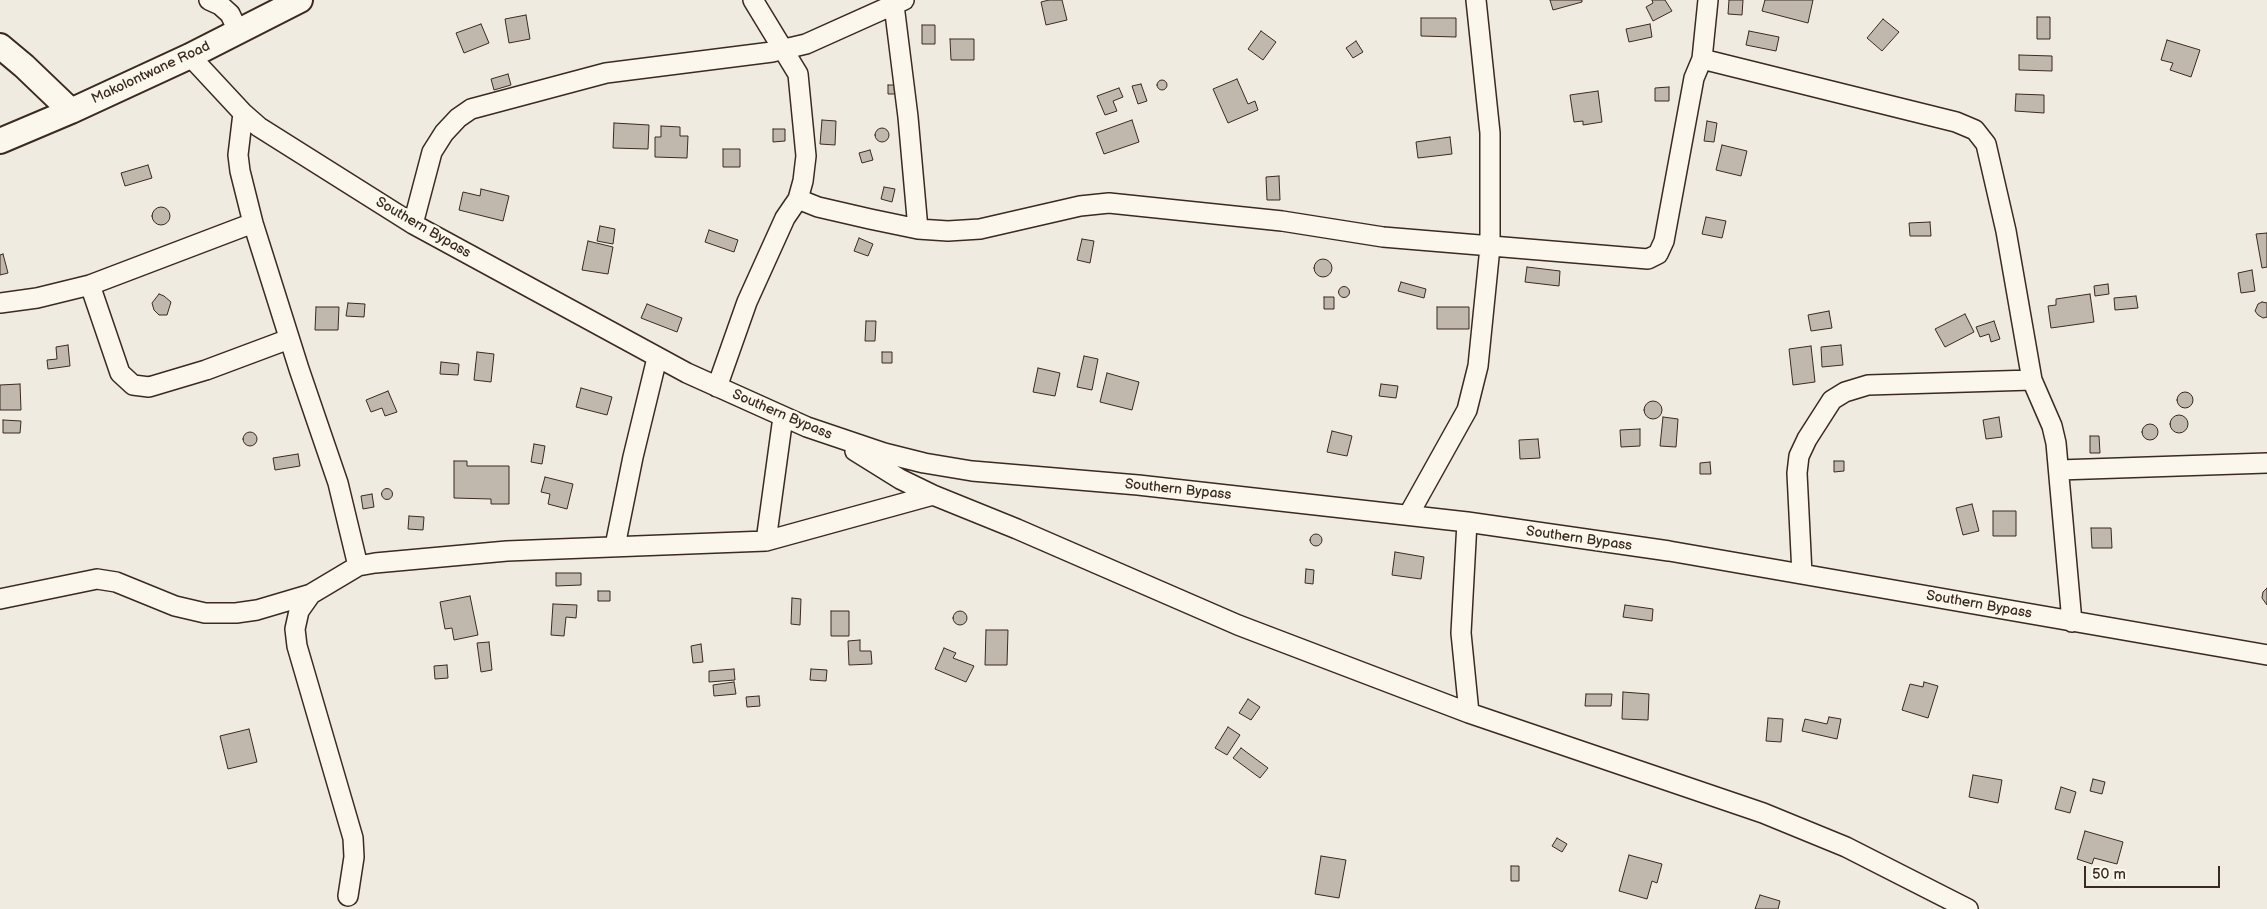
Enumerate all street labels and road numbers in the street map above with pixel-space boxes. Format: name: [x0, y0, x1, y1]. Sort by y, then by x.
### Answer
street label: Makolontwane Road: [89, 38, 213, 108]
street label: Southern Bypass: [372, 194, 474, 262]
street label: Southern Bypass: [729, 386, 835, 444]
street label: Southern Bypass: [1124, 476, 1232, 504]
street label: Southern Bypass: [1525, 523, 1633, 555]
street label: Southern Bypass: [1925, 587, 2033, 623]

